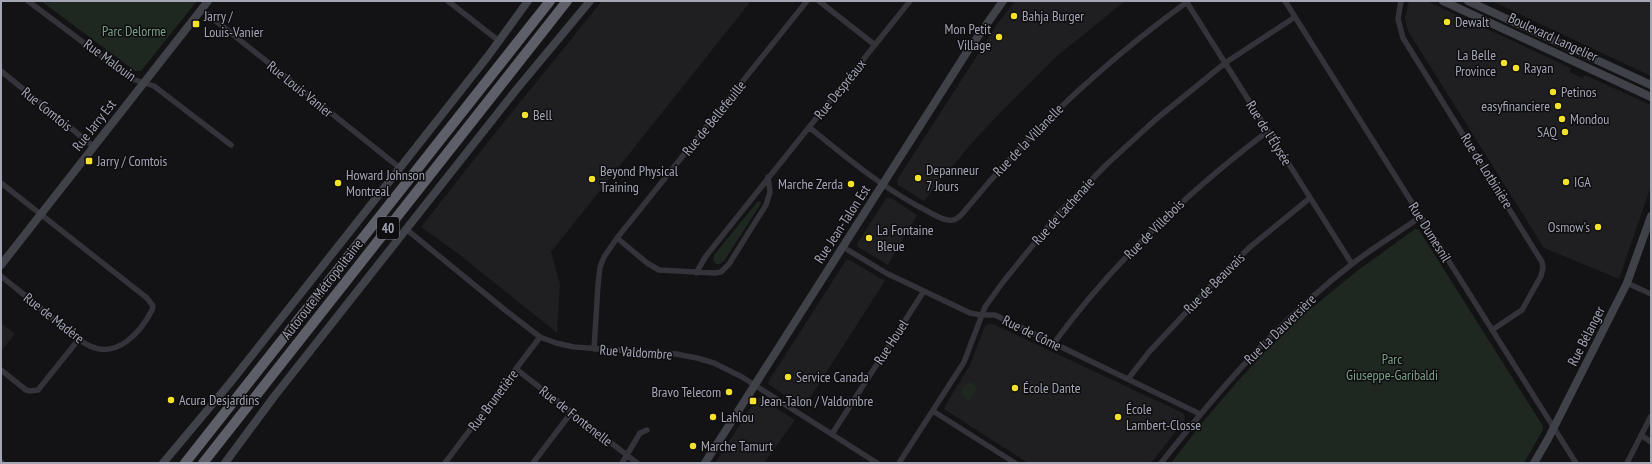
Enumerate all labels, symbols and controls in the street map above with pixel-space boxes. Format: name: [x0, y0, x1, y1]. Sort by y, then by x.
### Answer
place label: Jarry / Louis-Vanier: [203, 7, 264, 41]
place label: Bahja Burger: [1022, 7, 1084, 25]
street label: Boulevard Langelier: [1505, 8, 1601, 66]
marker: Bahja Burger: [1009, 11, 1019, 21]
place label: Dewalt: [1455, 13, 1489, 31]
marker: Dewalt: [1442, 17, 1452, 27]
marker: Jarry / Louis-Vanier: [191, 19, 201, 29]
place label: Mon Petit Village: [944, 20, 991, 54]
park label: Parc Delorme: [102, 22, 166, 40]
marker: Mon Petit Village: [994, 32, 1004, 42]
street label: Rue Malouin: [80, 35, 140, 85]
place label: La Belle Province: [1455, 46, 1496, 80]
street label: Rue Despréaux: [810, 55, 870, 123]
street label: Rue Louis Vanier: [263, 57, 337, 121]
marker: La Belle Province: [1499, 58, 1509, 68]
place label: Rayan: [1524, 59, 1553, 77]
marker: Rayan: [1511, 63, 1521, 73]
street label: Rue de Bellefeuille: [678, 77, 750, 159]
street label: Rue Comtois: [18, 83, 76, 135]
place label: Petinos: [1561, 83, 1597, 101]
marker: Petinos: [1548, 87, 1558, 97]
street label: Rue Jarry Est: [68, 95, 120, 154]
street label: Rue de l'Élysée: [1242, 97, 1296, 169]
place label: easyfinanciere: [1481, 97, 1550, 115]
street label: Rue de la Villanelle: [989, 100, 1067, 180]
marker: easyfinanciere: [1553, 101, 1563, 111]
place label: Bell: [533, 106, 553, 124]
marker: Bell: [520, 110, 530, 120]
place label: Mondou: [1570, 110, 1609, 128]
marker: Mondou: [1557, 114, 1567, 124]
place label: SAQ: [1537, 123, 1557, 141]
marker: SAQ: [1560, 127, 1570, 137]
street label: Rue de Lotbinière: [1457, 130, 1517, 212]
place label: Jarry / Comtois: [96, 152, 168, 170]
marker: Jarry / Comtois: [84, 156, 94, 166]
place label: Depanneur 7 Jours: [926, 161, 979, 195]
place label: Beyond Physical Training: [600, 162, 679, 196]
place label: Howard Johnson Montreal: [346, 166, 425, 200]
marker: Depanneur 7 Jours: [913, 173, 923, 183]
street label: Rue de Lachenaie: [1028, 173, 1098, 249]
place label: IGA: [1574, 173, 1591, 191]
marker: Beyond Physical Training: [587, 174, 597, 184]
place label: Marche Zerda: [778, 175, 843, 193]
marker: IGA: [1561, 177, 1571, 187]
marker: Howard Johnson Montreal: [333, 178, 343, 188]
marker: Marche Zerda: [846, 179, 856, 189]
street label: Rue Jean-Talon Est: [810, 181, 874, 267]
street label: Rue de Villebois: [1120, 195, 1188, 263]
street label: Rue Dumesnil: [1405, 199, 1456, 266]
road number: 40: [377, 217, 399, 239]
place label: Osmow's: [1548, 218, 1590, 236]
place label: La Fontaine Bleue: [877, 221, 934, 255]
marker: Osmow's: [1593, 222, 1603, 232]
marker: La Fontaine Bleue: [864, 233, 874, 243]
street label: Autoroute Métropolitaine: [277, 235, 367, 343]
street label: Rue de Beauvais: [1180, 248, 1249, 317]
street label: Rue de Madère: [20, 289, 88, 347]
street label: Rue La Dauversière: [1240, 290, 1320, 368]
street label: Rue Bélanger: [1563, 303, 1609, 369]
street label: Rue de Côme: [1000, 311, 1065, 355]
street label: Rue Houel: [870, 315, 913, 368]
street label: Rue Valdombre: [599, 340, 673, 364]
park label: Parc Giuseppe-Garibaldi: [1346, 350, 1438, 384]
street label: Rue Brunetière: [464, 366, 522, 434]
place label: Service Canada: [796, 368, 869, 386]
marker: Service Canada: [783, 372, 793, 382]
place label: École Dante: [1023, 379, 1081, 397]
street label: Rue de Fontenelle: [536, 382, 616, 450]
place label: Bravo Telecom: [651, 383, 721, 401]
marker: École Dante: [1010, 383, 1020, 393]
marker: Bravo Telecom: [724, 387, 734, 397]
place label: Acura Desjardins: [179, 391, 259, 409]
place label: Jean-Talon / Valdombre: [760, 392, 873, 410]
marker: Acura Desjardins: [166, 395, 176, 405]
marker: Jean-Talon / Valdombre: [748, 396, 758, 406]
place label: École Lambert-Closse: [1126, 400, 1201, 434]
place label: Lahlou: [721, 408, 754, 426]
marker: Lahlou: [708, 412, 718, 422]
marker: École Lambert-Closse: [1113, 412, 1123, 422]
place label: Marche Tamurt: [701, 437, 773, 455]
marker: Marche Tamurt: [688, 441, 698, 451]

